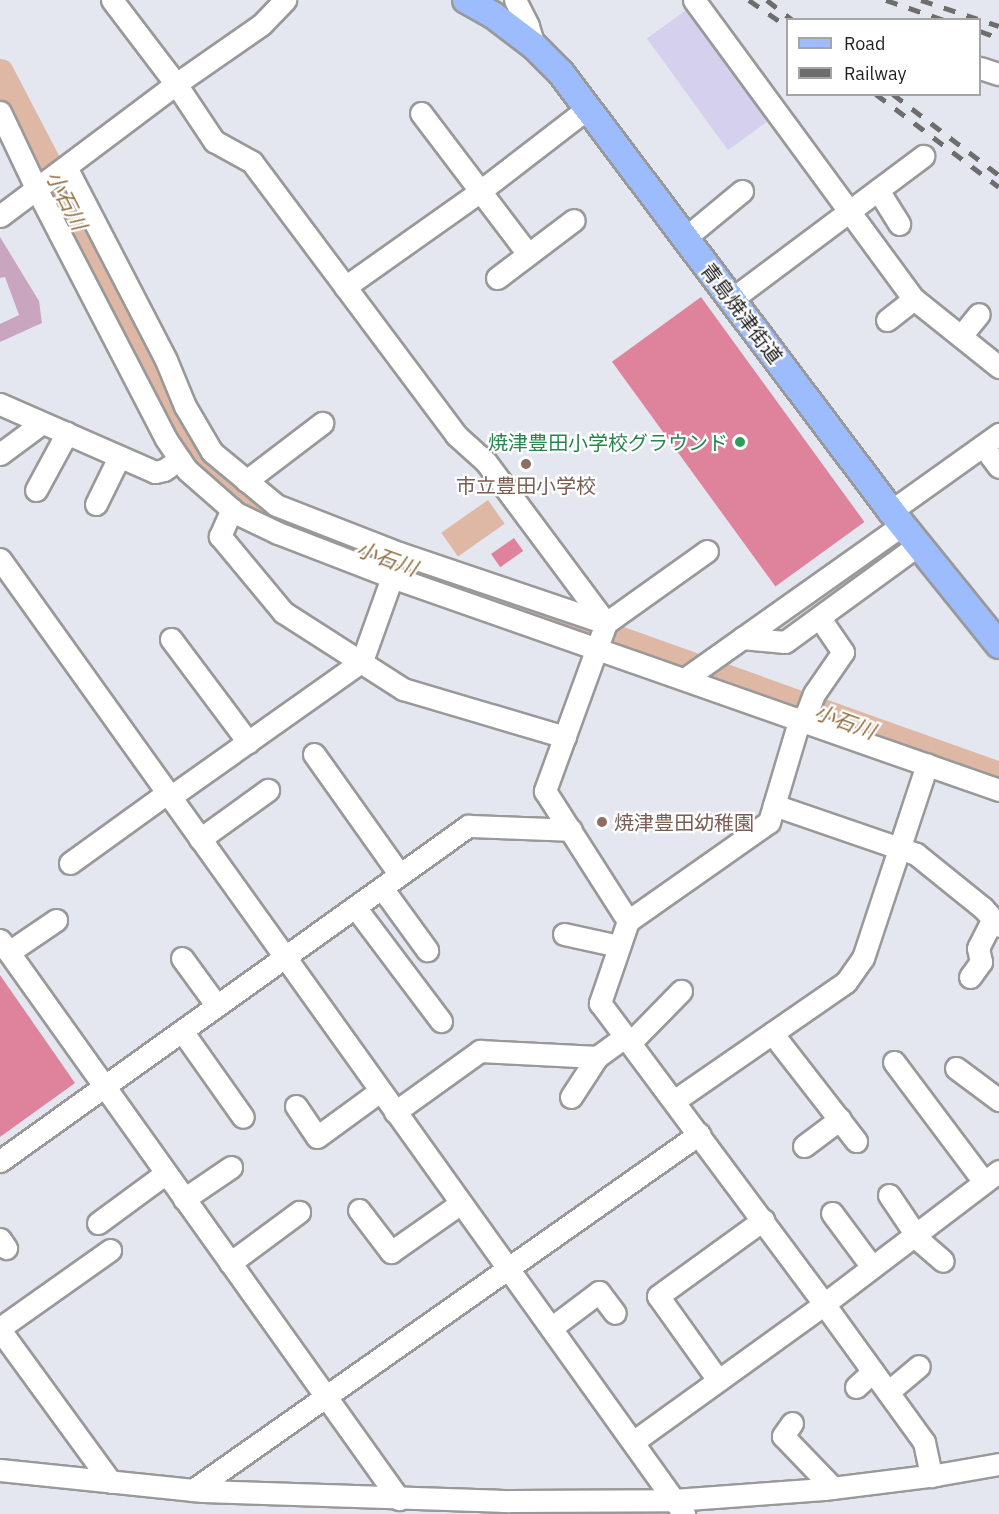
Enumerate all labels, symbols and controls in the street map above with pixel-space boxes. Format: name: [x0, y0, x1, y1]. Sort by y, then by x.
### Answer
legend: [786, 18, 981, 96]
text: Road: [844, 32, 885, 55]
text: Railway: [844, 62, 906, 85]
water label: 小石川: [41, 166, 93, 234]
street label: 青島焼津街道: [696, 258, 788, 368]
place label: 焼津豊田小学校グラウンド: [488, 430, 728, 454]
marker: 焼津豊田小学校グラウンド: [733, 435, 747, 449]
marker: 市立豊田小学校: [519, 457, 533, 471]
place label: 市立豊田小学校: [456, 473, 596, 497]
water label: 小石川: [353, 535, 421, 581]
water label: 小石川: [811, 698, 879, 744]
place label: 焼津豊田幼稚園: [614, 810, 754, 834]
marker: 焼津豊田幼稚園: [595, 815, 609, 829]

